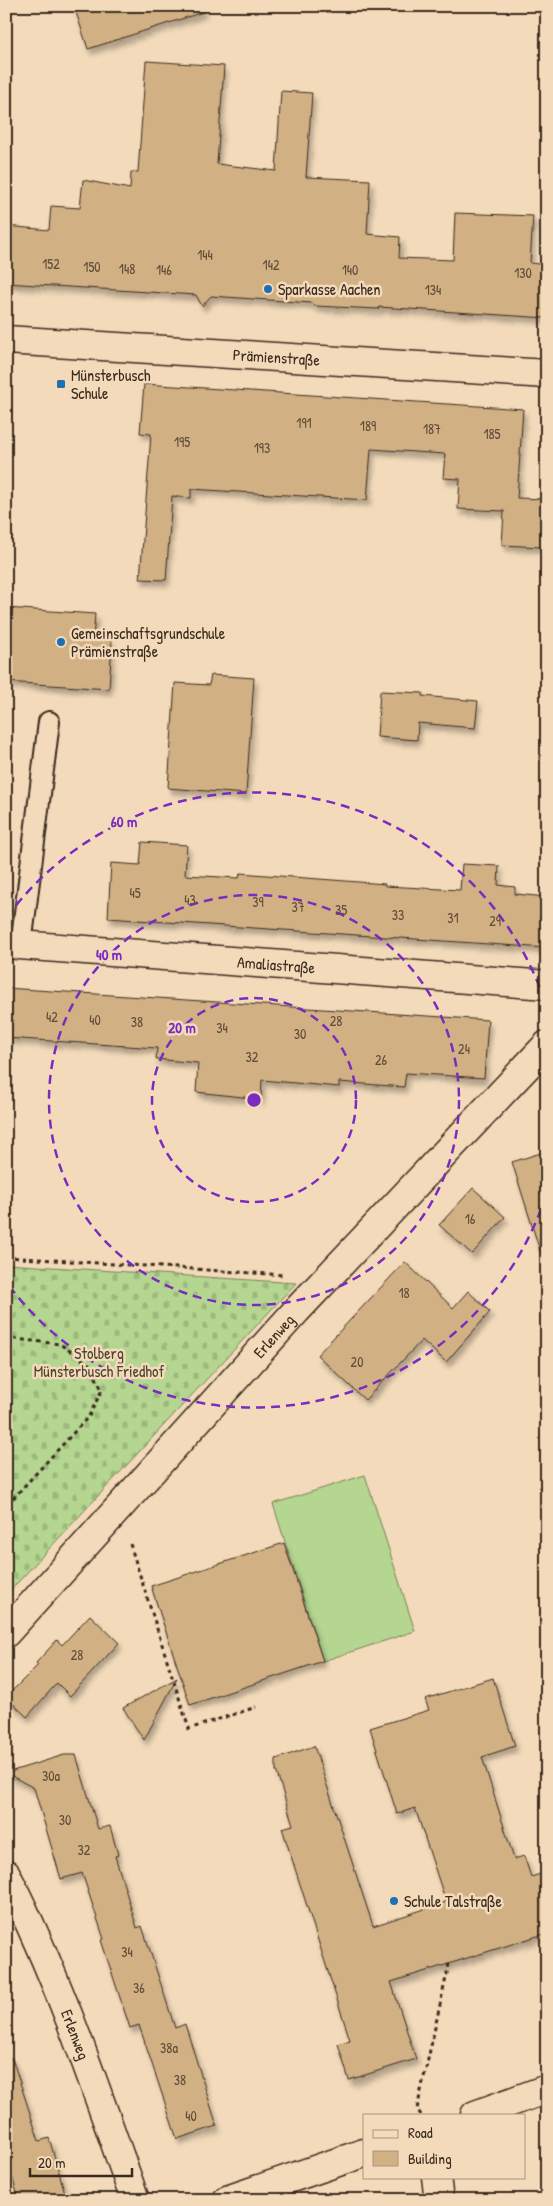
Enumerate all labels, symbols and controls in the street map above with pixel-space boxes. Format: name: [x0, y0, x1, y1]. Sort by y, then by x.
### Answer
house number: 144: [197, 245, 213, 264]
house number: 152: [42, 254, 60, 273]
house number: 142: [263, 255, 280, 274]
house number: 150: [83, 257, 101, 276]
house number: 148: [119, 259, 135, 278]
house number: 146: [156, 260, 172, 279]
house number: 140: [342, 260, 358, 279]
house number: 130: [514, 263, 532, 282]
place label: Sparkasse Aachen: [278, 278, 381, 300]
house number: 134: [425, 280, 441, 299]
marker: Sparkasse Aachen: [262, 283, 274, 295]
street label: Prämienstraße: [232, 343, 321, 371]
place label: Münsterbusch Schule: [71, 364, 151, 404]
marker: Münsterbusch Schule: [55, 378, 67, 390]
house number: 191: [296, 413, 312, 432]
house number: 189: [360, 416, 376, 435]
house number: 187: [423, 419, 441, 438]
house number: 185: [483, 424, 501, 443]
house number: 195: [174, 432, 190, 451]
house number: 193: [254, 438, 270, 457]
place label: Gemeinschaftsgrundschule Prämienstraße: [71, 622, 226, 662]
marker: Gemeinschaftsgrundschule Prämienstraße: [55, 636, 67, 648]
text: 60 m: [111, 811, 137, 832]
house number: 45: [129, 883, 141, 902]
house number: 43: [184, 890, 196, 909]
house number: 39: [252, 892, 264, 911]
house number: 37: [291, 897, 305, 916]
house number: 35: [335, 900, 347, 919]
house number: 33: [392, 905, 404, 924]
house number: 31: [447, 908, 459, 927]
house number: 29: [489, 911, 501, 930]
text: 40 m: [96, 944, 122, 965]
street label: Amaliastraße: [236, 951, 317, 978]
house number: 42: [46, 1007, 58, 1026]
house number: 40: [89, 1010, 101, 1029]
house number: 28: [330, 1011, 342, 1030]
house number: 38: [131, 1012, 143, 1031]
text: 20 m: [168, 1017, 196, 1038]
house number: 34: [216, 1018, 228, 1037]
house number: 30: [294, 1024, 306, 1043]
house number: 24: [458, 1039, 470, 1058]
house number: 32: [246, 1047, 259, 1066]
house number: 26: [375, 1050, 387, 1069]
centre of rings: [245, 1091, 263, 1109]
house number: 16: [465, 1209, 476, 1228]
house number: 18: [398, 1283, 410, 1302]
street label: Erlenweg: [248, 1309, 299, 1363]
park label: Stolberg Münsterbusch Friedhof: [34, 1342, 164, 1382]
house number: 20: [351, 1352, 363, 1371]
house number: 28: [71, 1645, 83, 1664]
house number: 30a: [42, 1766, 61, 1785]
house number: 30: [59, 1810, 71, 1829]
house number: 32: [78, 1840, 91, 1859]
place label: Schule Talstraße: [404, 1890, 503, 1912]
marker: Schule Talstraße: [388, 1895, 400, 1907]
house number: 34: [121, 1942, 133, 1961]
house number: 36: [133, 1978, 145, 1997]
street label: Erlenweg: [56, 2006, 95, 2063]
house number: 38a: [160, 2038, 178, 2057]
house number: 38: [174, 2070, 186, 2089]
house number: 40: [185, 2106, 197, 2125]
legend: [363, 2114, 526, 2178]
text: Road: [408, 2122, 433, 2143]
scale bar: [30, 2146, 132, 2178]
text: Building: [408, 2148, 452, 2169]
text: 20 m: [38, 2152, 65, 2173]

